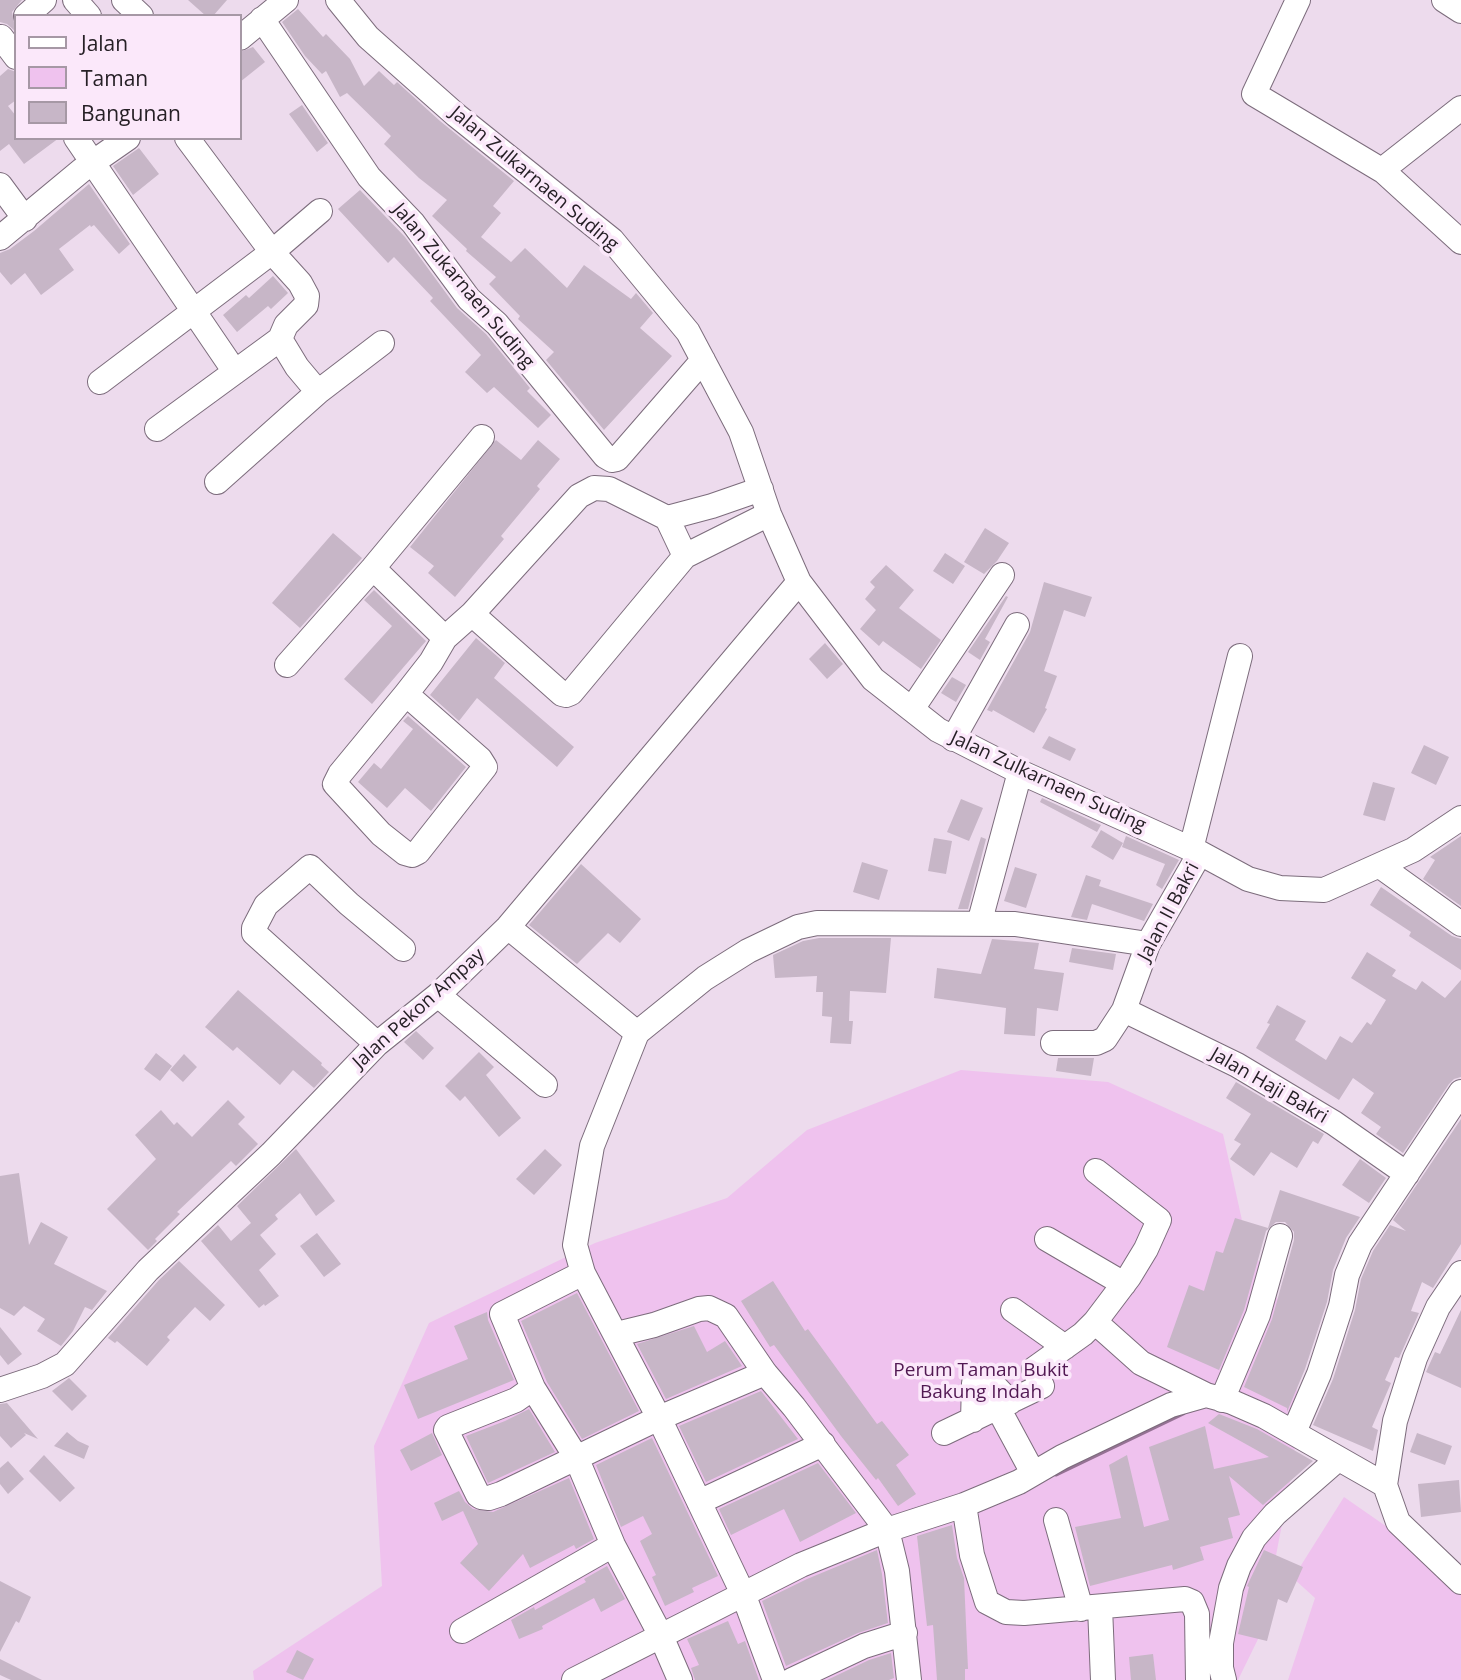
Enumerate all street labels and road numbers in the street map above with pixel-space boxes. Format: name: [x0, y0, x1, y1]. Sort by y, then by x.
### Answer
street label: Jalan Zulkarnaen Suding: [445, 102, 623, 256]
street label: Jalan Zukarnaen Suding: [387, 199, 539, 373]
street label: Jalan Zulkarnaen Suding: [947, 727, 1149, 837]
street label: Jalan II Bakri: [1133, 859, 1205, 965]
street label: Jalan Pekon Ampay: [349, 944, 489, 1074]
street label: Jalan Haji Bakri: [1206, 1043, 1332, 1129]

